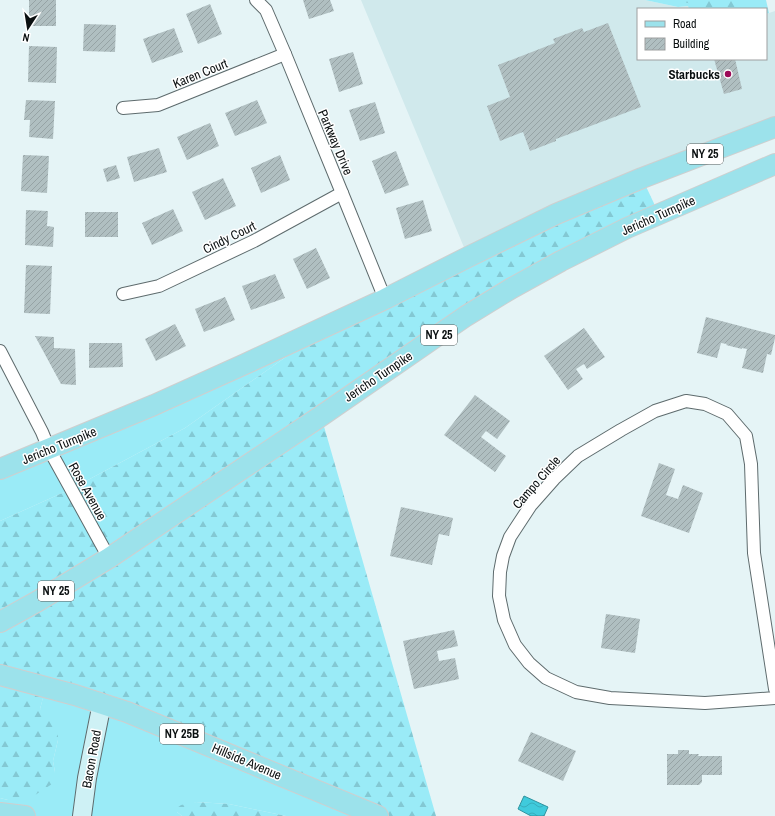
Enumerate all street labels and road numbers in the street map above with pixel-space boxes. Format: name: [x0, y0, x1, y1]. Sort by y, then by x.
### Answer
street label: Karen Court: [170, 55, 230, 92]
street label: Parkway Drive: [314, 107, 357, 177]
road number: NY 25: [687, 144, 723, 164]
street label: Jericho Turnpike: [619, 192, 698, 239]
street label: Cindy Court: [200, 217, 259, 258]
road number: NY 25: [421, 325, 457, 345]
street label: Jericho Turnpike: [341, 347, 416, 406]
street label: Jericho Turnpike: [19, 423, 99, 468]
street label: Campo Circle: [509, 452, 564, 512]
street label: Rose Avenue: [65, 459, 110, 523]
road number: NY 25: [38, 581, 74, 601]
road number: NY 25B: [160, 724, 204, 744]
street label: Bacon Road: [78, 729, 105, 789]
street label: Hillside Avenue: [209, 739, 284, 784]

